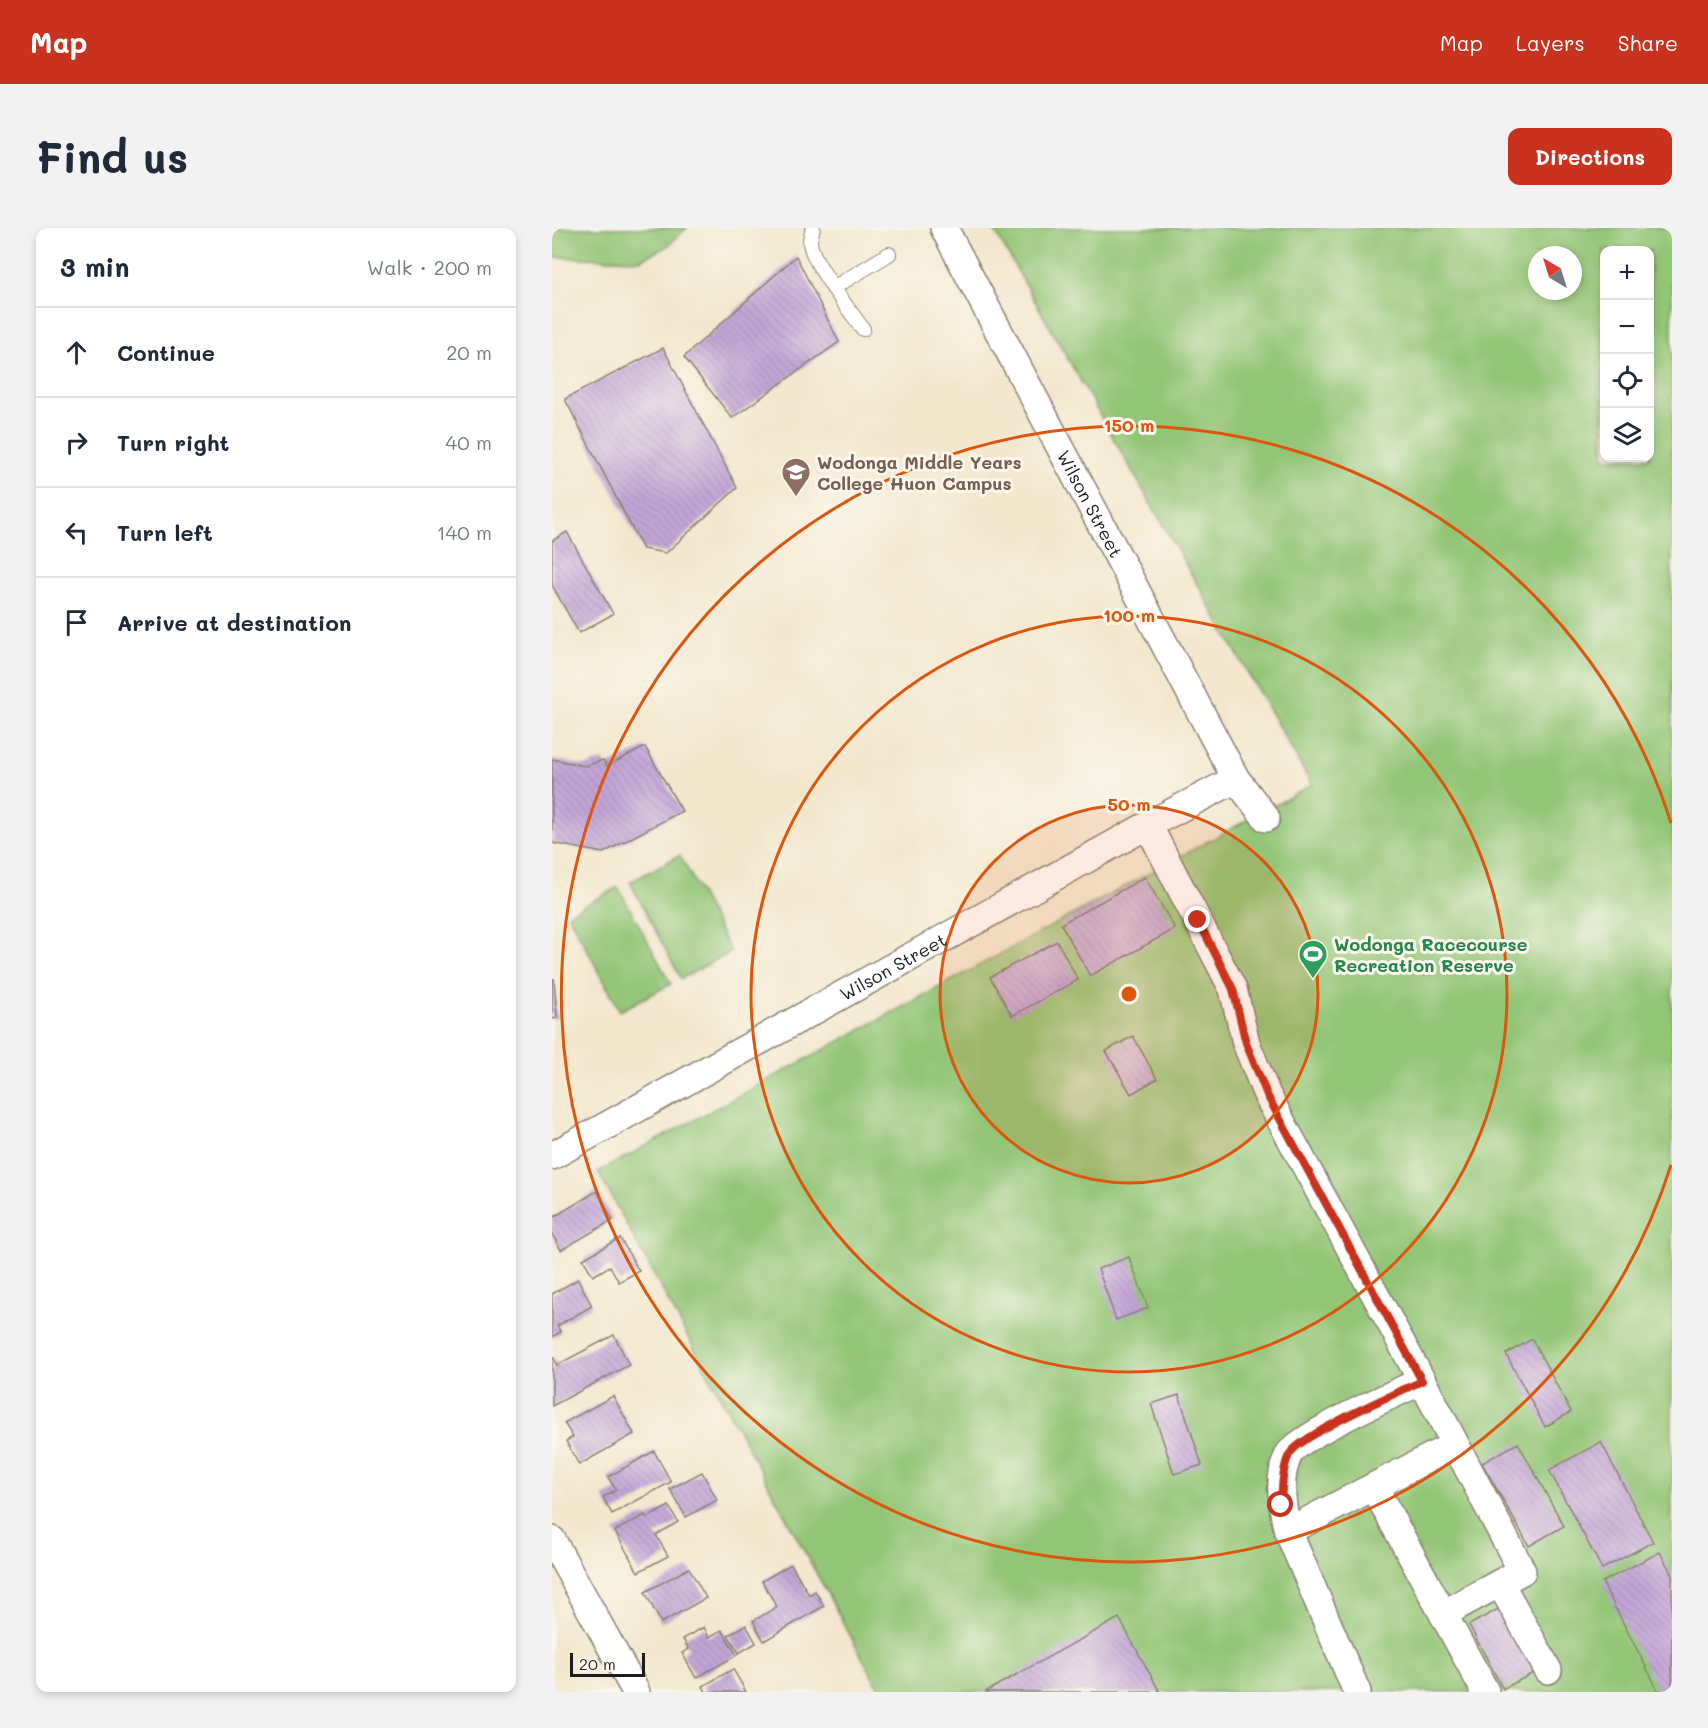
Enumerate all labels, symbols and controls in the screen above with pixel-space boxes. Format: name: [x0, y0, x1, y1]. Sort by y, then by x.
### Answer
text: Map: [30, 24, 87, 60]
text: Map: [1440, 29, 1483, 56]
text: Layers: [1516, 29, 1585, 56]
text: Share: [1618, 29, 1678, 56]
button: Directions: [1508, 128, 1672, 185]
text: Find us: [36, 129, 188, 184]
north arrow: [1528, 246, 1582, 300]
map controls: [1600, 246, 1654, 462]
button: +: [1600, 246, 1654, 300]
text: 3 min: [60, 250, 129, 284]
text: Walk · 200 m: [367, 254, 492, 280]
button: −: [1600, 300, 1654, 354]
icon: ahead: [60, 336, 93, 369]
text: Continue: [117, 338, 215, 367]
text: 20 m: [446, 339, 492, 365]
button: locate: [1600, 354, 1654, 408]
button: layers: [1600, 408, 1654, 462]
text: 150 m: [1104, 413, 1154, 437]
icon: right: [60, 426, 93, 459]
text: Turn right: [117, 428, 229, 457]
text: 40 m: [446, 429, 492, 455]
street label: Wilson Street: [1052, 446, 1128, 562]
place label: Wodonga Middle Years College Huon Campus: [817, 450, 1022, 495]
school or university icon: Wodonga Middle Years College Huon Campus: [780, 456, 812, 498]
icon: left: [60, 516, 93, 549]
text: Turn left: [117, 518, 213, 547]
text: 140 m: [437, 519, 492, 545]
text: 100 m: [1103, 603, 1155, 627]
icon: arrive: [60, 606, 93, 639]
text: Arrive at destination: [117, 608, 352, 637]
text: 50 m: [1108, 792, 1150, 816]
route end: [1184, 906, 1210, 932]
street label: Wilson Street: [835, 927, 951, 1006]
place label: Wodonga Racecourse Recreation Reserve: [1334, 932, 1528, 977]
sports icon: Wodonga Racecourse Recreation Reserve: [1297, 938, 1329, 980]
centre of rings: [1119, 984, 1139, 1004]
route start: [1267, 1491, 1293, 1517]
scale bar: [570, 1650, 645, 1678]
text: 20 m: [579, 1653, 616, 1674]

